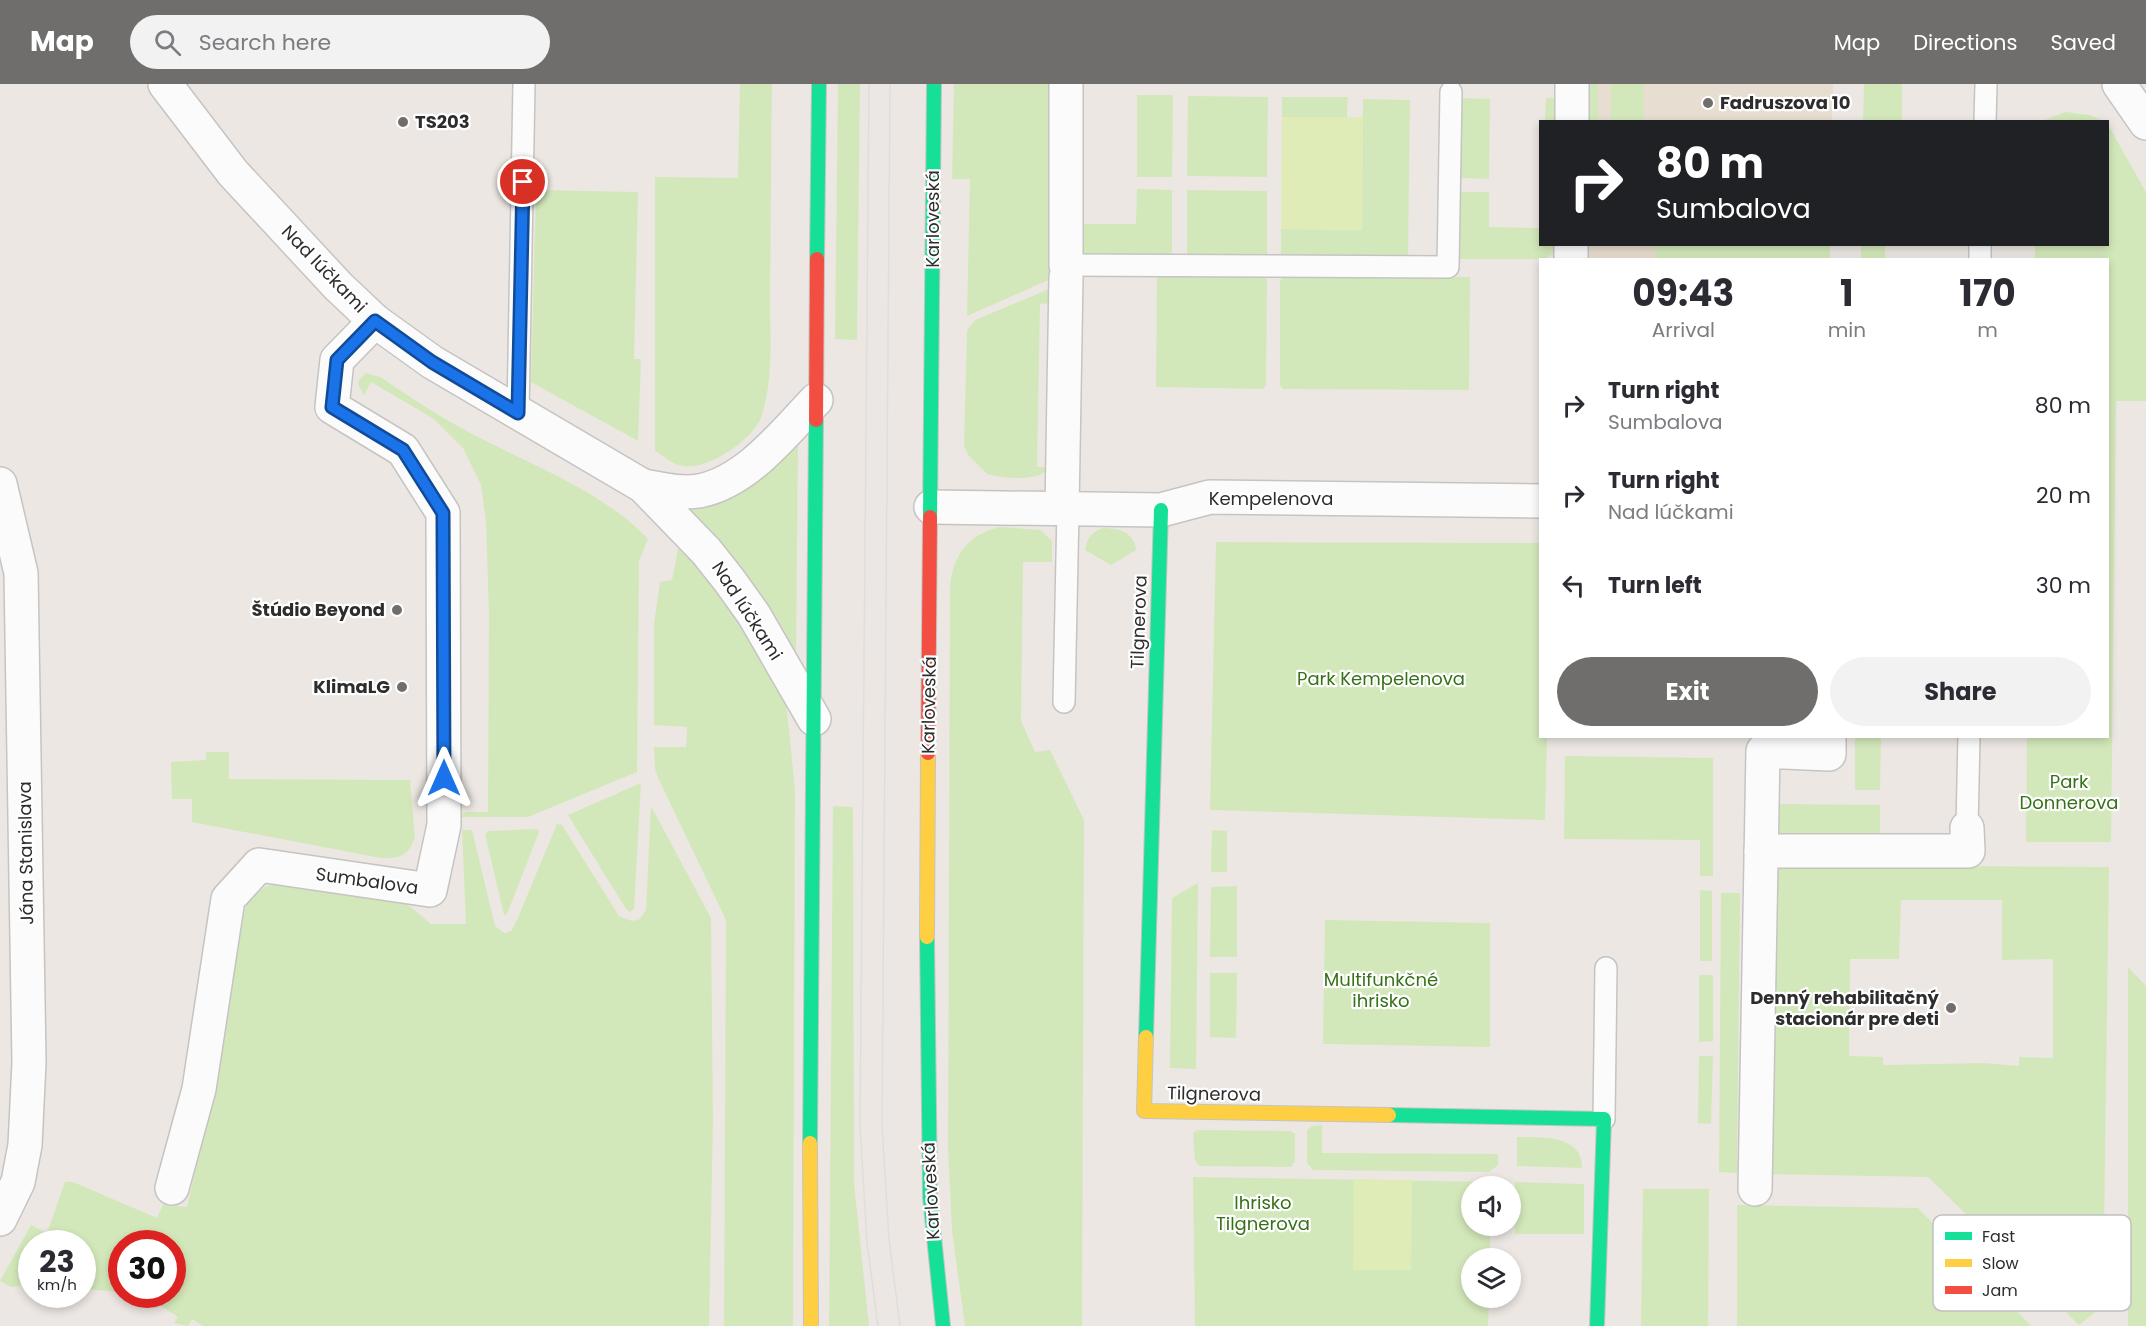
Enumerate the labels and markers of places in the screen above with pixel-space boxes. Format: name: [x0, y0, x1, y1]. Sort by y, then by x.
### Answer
place label: Fadruszova 10: [1720, 90, 1850, 115]
marker: Fadruszova 10: [1701, 96, 1715, 110]
place label: TS203: [415, 109, 470, 134]
marker: TS203: [396, 115, 410, 129]
pin: [497, 156, 548, 207]
place label: Štúdio Beyond: [252, 597, 385, 622]
marker: Štúdio Beyond: [390, 603, 404, 617]
place label: KlimaLG: [313, 674, 390, 699]
marker: KlimaLG: [395, 680, 409, 694]
place label: Denný rehabilitačný stacionár pre deti: [1750, 985, 1940, 1031]
marker: Denný rehabilitačný stacionár pre deti: [1944, 1001, 1958, 1015]

